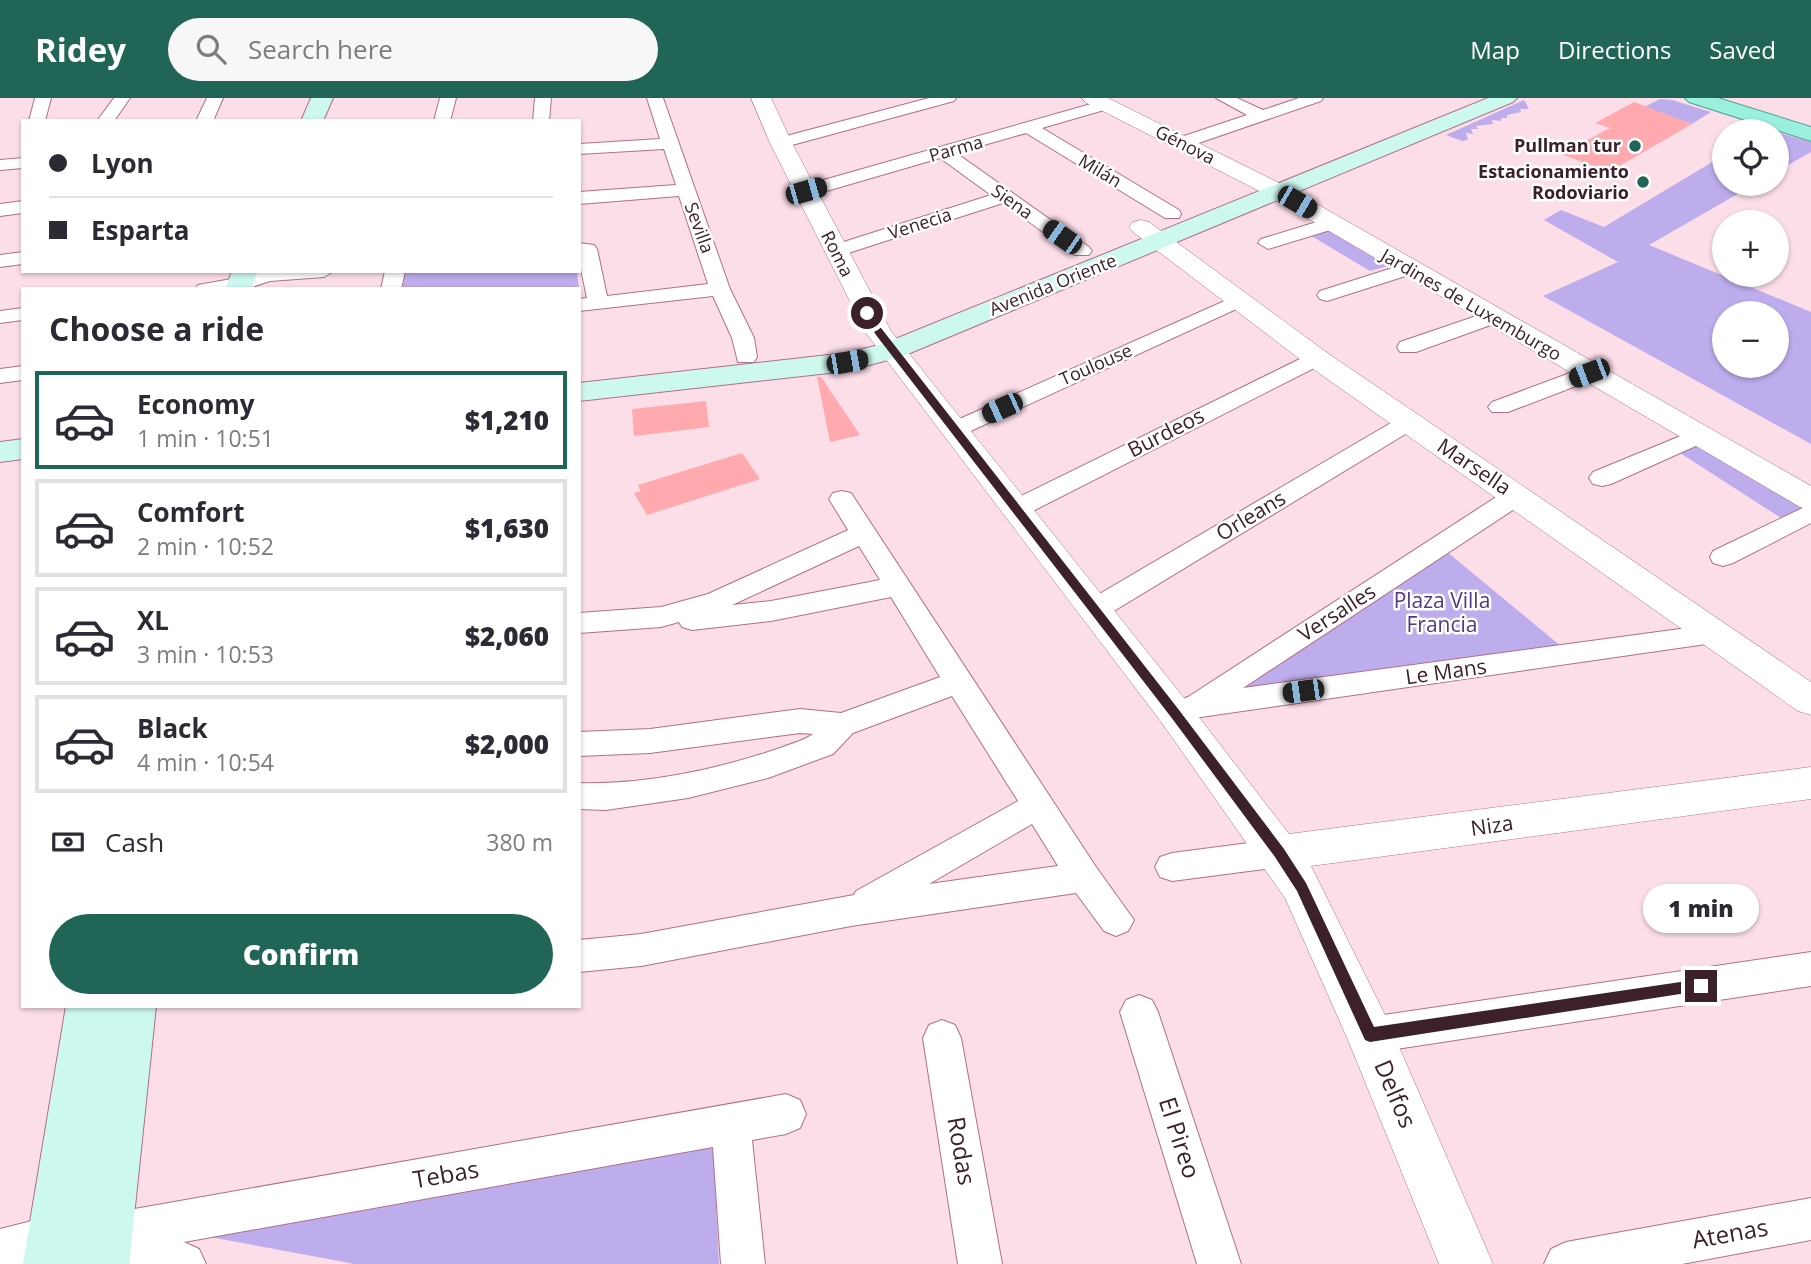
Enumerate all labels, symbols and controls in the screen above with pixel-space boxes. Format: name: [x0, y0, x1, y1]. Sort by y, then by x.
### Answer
search box: [168, 18, 658, 81]
text: Ridey: [35, 27, 126, 72]
icon: search: [192, 30, 230, 68]
text: Search here: [248, 31, 393, 67]
text: Map: [1470, 33, 1520, 66]
text: Directions: [1558, 33, 1671, 66]
text: Saved: [1709, 33, 1776, 66]
street label: Génova: [1151, 119, 1219, 169]
map controls: [1712, 119, 1789, 378]
button: locate: [1712, 119, 1789, 196]
street label: Parma: [926, 129, 985, 167]
place label: Pullman tur: [1514, 133, 1621, 157]
marker: Pullman tur: [1627, 138, 1643, 154]
text: Lyon: [91, 145, 154, 181]
street label: Milán: [1074, 148, 1127, 192]
place label: Estacionamiento Rodoviario: [1478, 159, 1629, 204]
marker: Estacionamiento Rodoviario: [1635, 174, 1651, 190]
car: [783, 175, 830, 207]
street label: Siena: [987, 178, 1038, 224]
car: [1274, 182, 1321, 222]
street label: Sevilla: [680, 199, 720, 256]
street label: Venecia: [885, 202, 954, 245]
button: +: [1712, 210, 1789, 287]
text: Esparta: [91, 212, 189, 248]
car: [1039, 216, 1086, 258]
street label: Roma: [816, 226, 860, 281]
street label: Jardines de Luxemburgo: [1375, 242, 1566, 366]
street label: Avenida Oriente: [985, 248, 1120, 321]
route start: [851, 297, 883, 329]
button: −: [1712, 301, 1789, 378]
text: Choose a ride: [49, 307, 264, 350]
street label: Toulouse: [1056, 337, 1136, 391]
car: [825, 348, 870, 376]
car: [1566, 356, 1613, 390]
text: Economy: [137, 386, 255, 422]
icon: car: [53, 389, 116, 452]
car: [979, 390, 1026, 426]
street label: Burdeos: [1123, 401, 1209, 463]
text: $1,210: [465, 402, 549, 438]
text: 1 min · 10:51: [137, 422, 274, 454]
street label: Marsella: [1432, 431, 1517, 501]
street label: Orleans: [1210, 483, 1291, 547]
text: Comfort: [137, 494, 244, 530]
icon: car: [53, 497, 116, 560]
text: $1,630: [465, 510, 549, 546]
text: 2 min · 10:52: [137, 530, 274, 562]
street label: Versalles: [1292, 577, 1381, 648]
park label: Plaza Villa Francia: [1394, 586, 1490, 638]
text: XL: [137, 602, 169, 638]
icon: car: [53, 605, 116, 668]
text: $2,060: [465, 618, 549, 654]
text: 3 min · 10:53: [137, 638, 274, 670]
street label: Le Mans: [1403, 651, 1488, 691]
car: [1281, 678, 1326, 704]
text: Black: [137, 710, 208, 746]
icon: car: [53, 713, 116, 776]
text: $2,000: [465, 726, 549, 762]
text: 4 min · 10:54: [137, 746, 274, 778]
street label: Niza: [1469, 808, 1515, 842]
icon: cash: [49, 823, 87, 861]
text: Cash: [105, 824, 164, 860]
text: 380 m: [486, 826, 553, 858]
callout: 1 min: [1643, 884, 1759, 934]
text: 1 min: [1668, 892, 1734, 924]
button: Confirm: [49, 914, 553, 994]
route end: [1685, 970, 1717, 1002]
street label: Delfos: [1367, 1054, 1425, 1132]
street label: El Pireo: [1152, 1093, 1209, 1183]
street label: Rodas: [940, 1114, 985, 1187]
street label: Tebas: [410, 1152, 481, 1196]
street label: Atenas: [1689, 1210, 1770, 1255]

